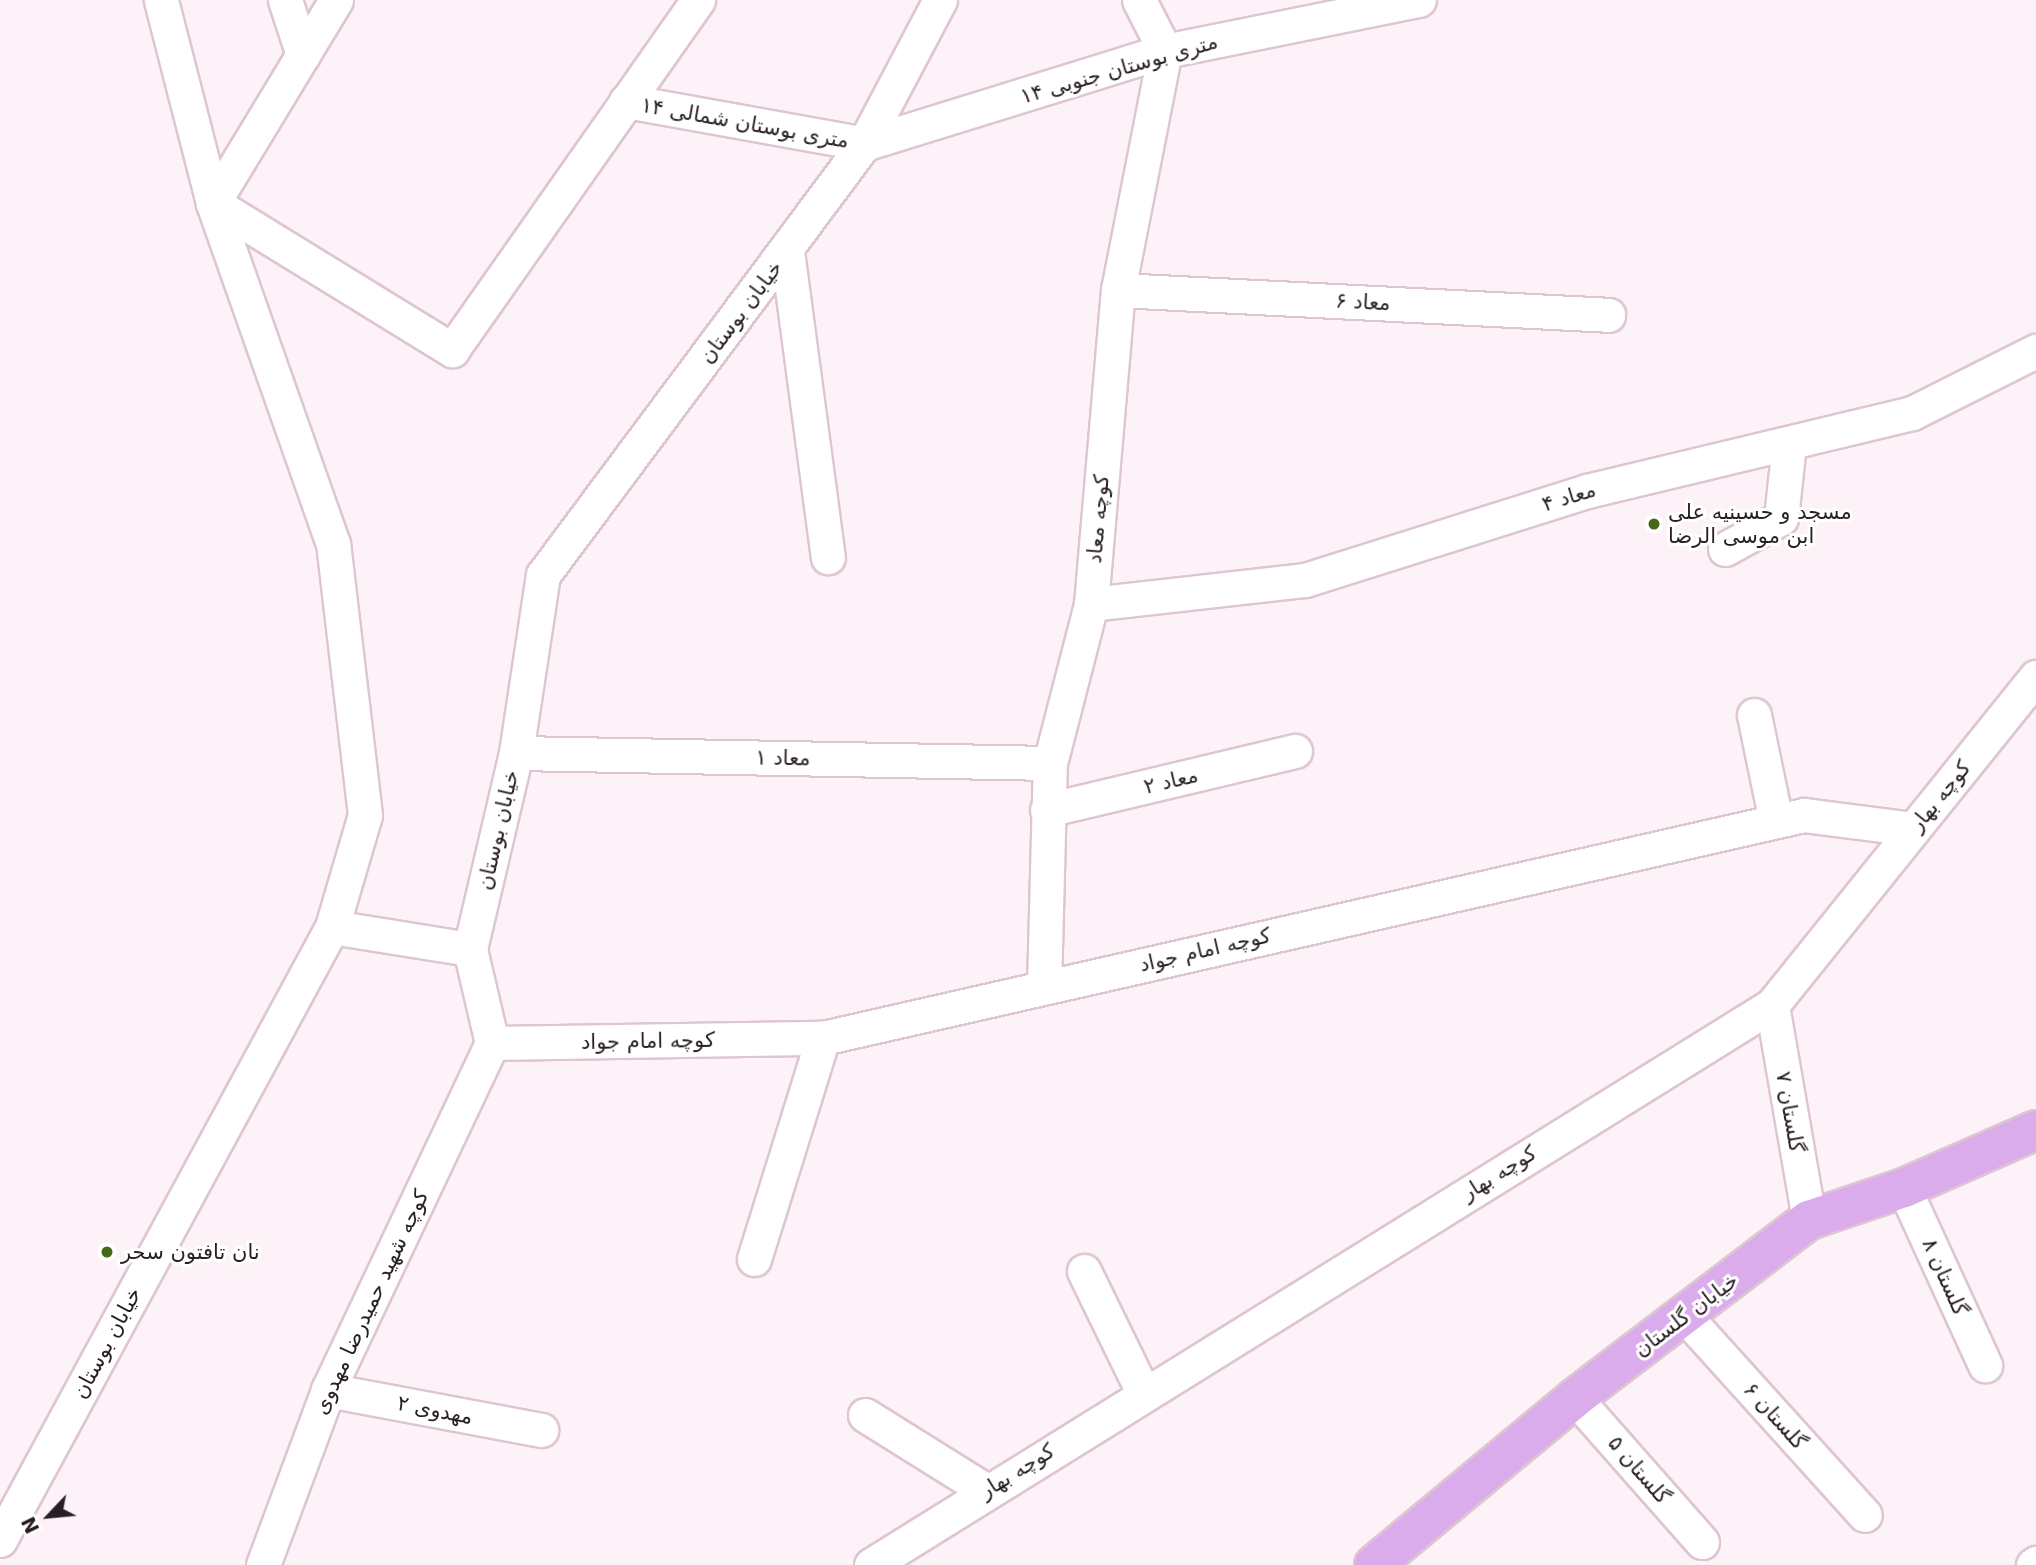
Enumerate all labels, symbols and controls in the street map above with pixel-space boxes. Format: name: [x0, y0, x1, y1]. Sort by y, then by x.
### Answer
street label: ۱۴ متری بوستان جنوبی: [1017, 29, 1221, 109]
street label: ۱۴ متری بوستان شمالی: [639, 92, 851, 154]
street label: خیابان بوستان: [694, 255, 788, 369]
street label: معاد ۶: [1335, 288, 1391, 316]
street label: کوچه معاد: [1082, 474, 1114, 564]
street label: معاد ۴: [1539, 477, 1599, 517]
place label: مسجد و حسینیه علی ابن موسی الرضا: [1668, 499, 1852, 549]
marker: مسجد و حسینیه علی ابن موسی الرضا: [1646, 516, 1662, 532]
street label: معاد ۱: [755, 745, 811, 771]
street label: کوچه بهار: [1904, 755, 1976, 837]
street label: معاد ۲: [1141, 763, 1201, 799]
street label: خیابان بوستان: [472, 767, 524, 893]
street label: کوچه امام جواد: [1137, 923, 1273, 977]
street label: کوچه امام جواد: [581, 1027, 715, 1055]
street label: گلستان ۷: [1770, 1070, 1810, 1154]
street label: کوچه بهار: [1457, 1140, 1541, 1206]
street label: کوچه شهید حمیدرضا مهدوی: [308, 1186, 434, 1418]
street label: گلستان ۸: [1917, 1235, 1973, 1319]
place label: نان تافتون سحر: [121, 1239, 260, 1265]
marker: نان تافتون سحر: [99, 1244, 115, 1260]
street label: خیابان گلستان: [1629, 1268, 1743, 1362]
street label: خیابان بوستان: [67, 1283, 147, 1403]
street label: گلستان ۶: [1738, 1377, 1812, 1455]
street label: مهدوی ۲: [395, 1390, 475, 1430]
street label: گلستان ۵: [1603, 1431, 1675, 1509]
street label: کوچه بهار: [975, 1438, 1059, 1504]
north arrow: [14, 1481, 84, 1551]
text: N: [17, 1513, 43, 1537]

